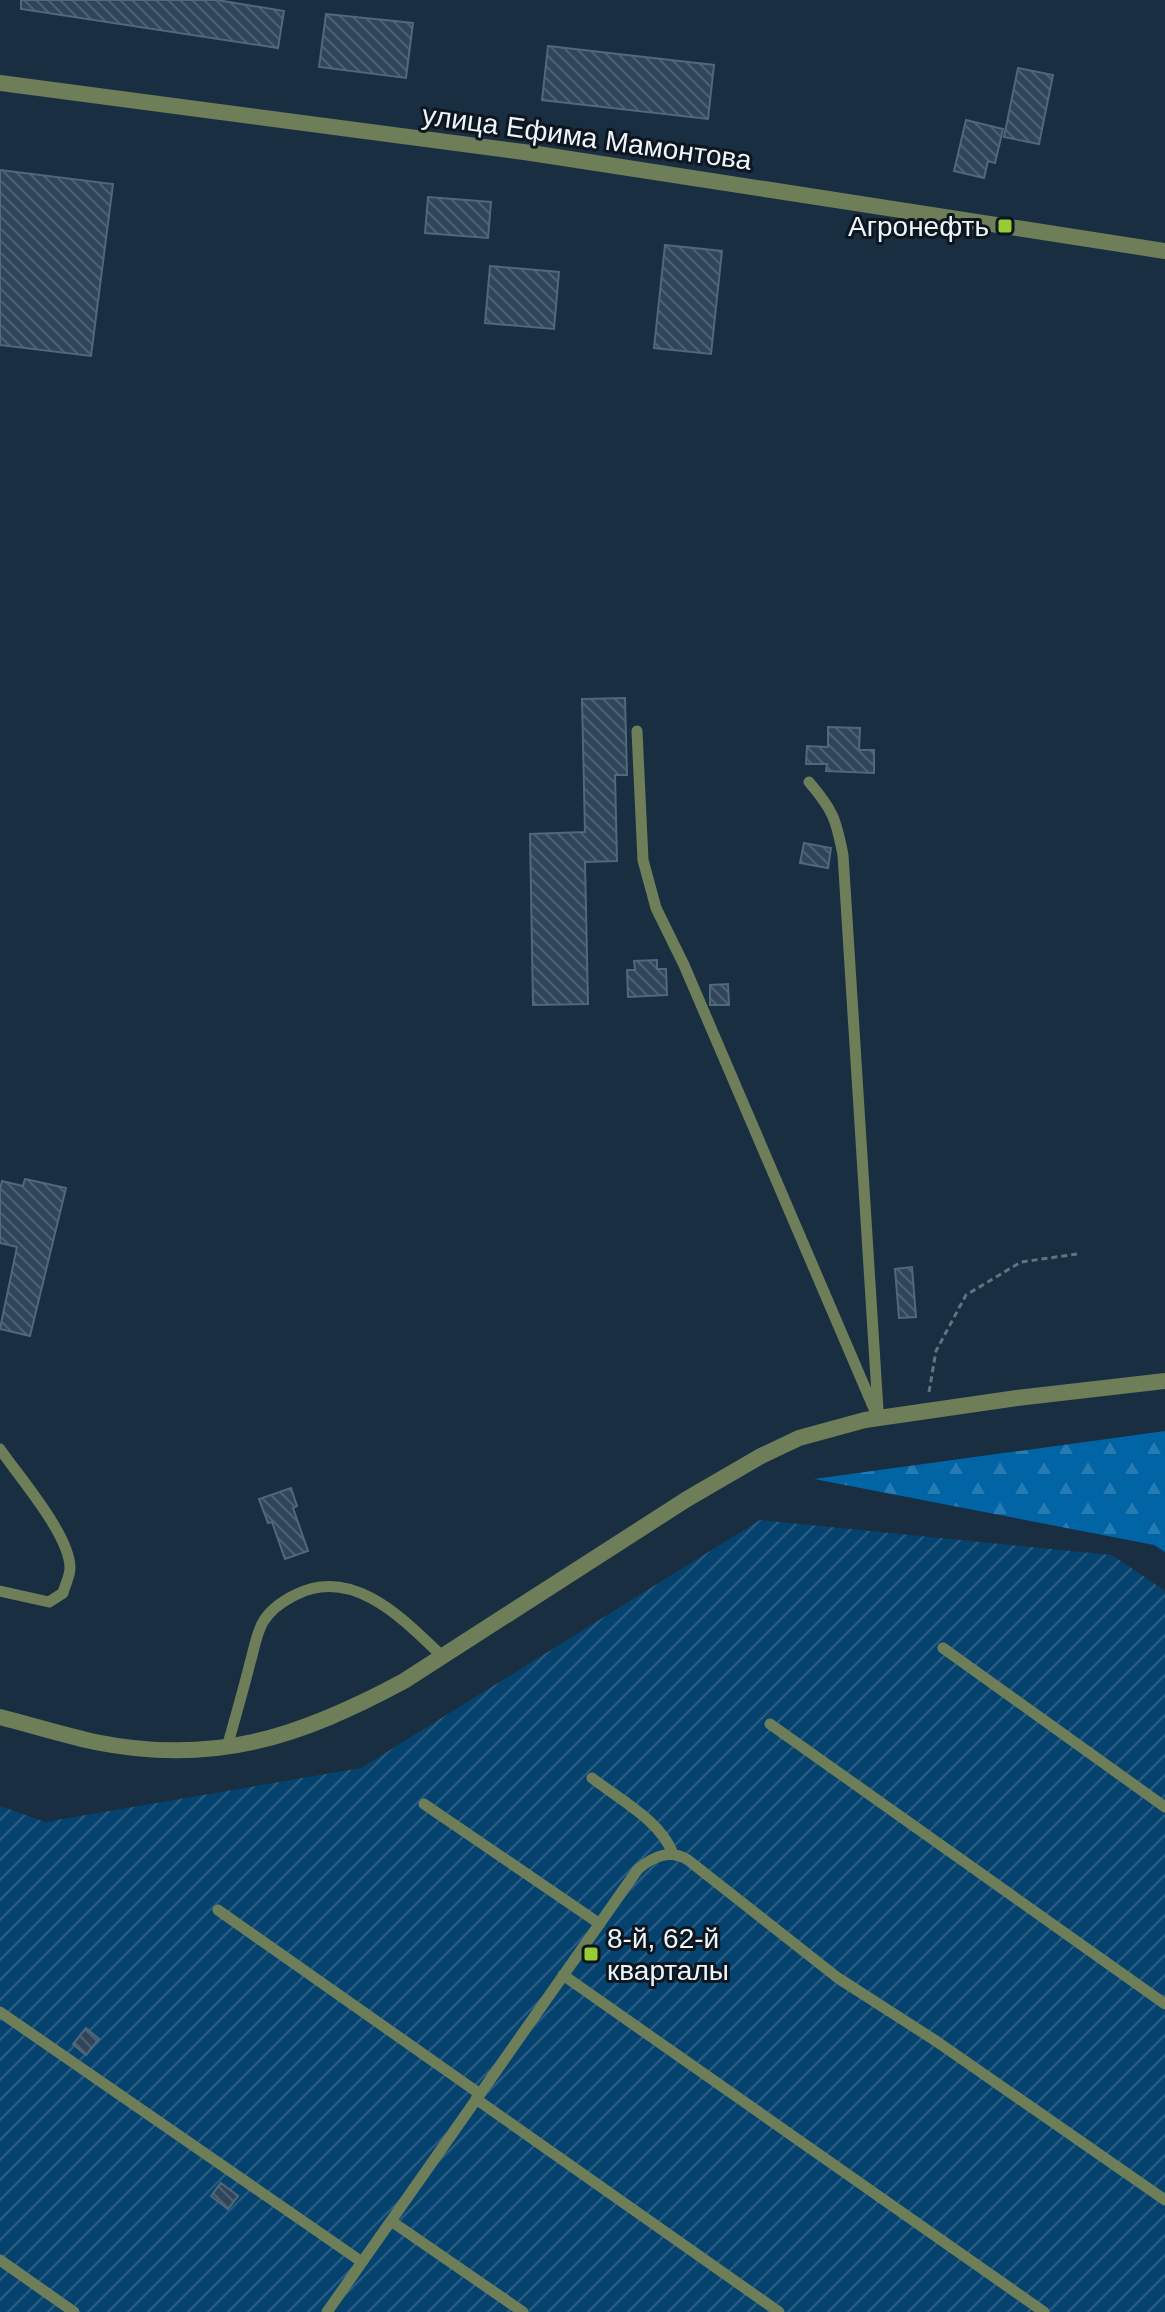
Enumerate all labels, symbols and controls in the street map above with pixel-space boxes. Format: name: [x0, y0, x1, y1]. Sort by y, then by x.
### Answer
street label: улица Ефима Мамонтова: [420, 99, 754, 176]
place label: Агронефть: [848, 211, 989, 242]
marker: Агронефть: [996, 217, 1014, 235]
place label: 8-й, 62-й кварталы: [607, 1923, 729, 1986]
marker: 8-й, 62-й кварталы: [582, 1945, 600, 1963]

